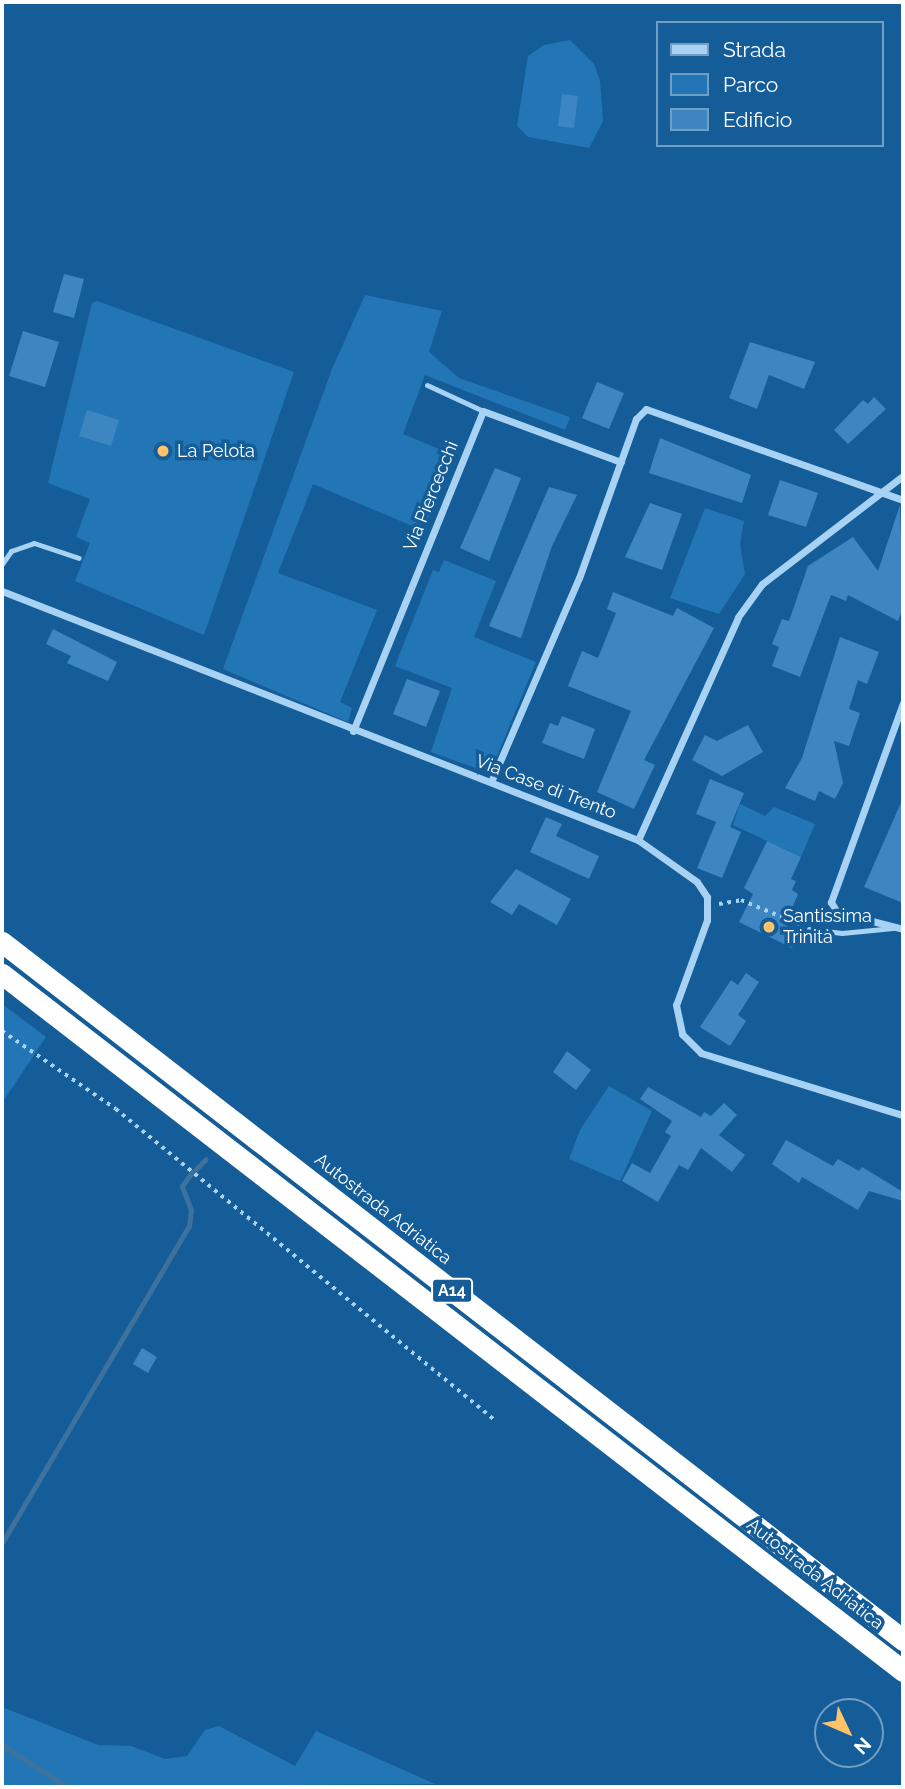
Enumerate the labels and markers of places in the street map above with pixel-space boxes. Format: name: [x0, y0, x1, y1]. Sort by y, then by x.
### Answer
place label: La Pelota: [177, 440, 255, 462]
marker: La Pelota: [155, 443, 171, 459]
place label: Santissima Trinità: [783, 906, 872, 948]
marker: Santissima Trinità: [761, 919, 777, 935]

